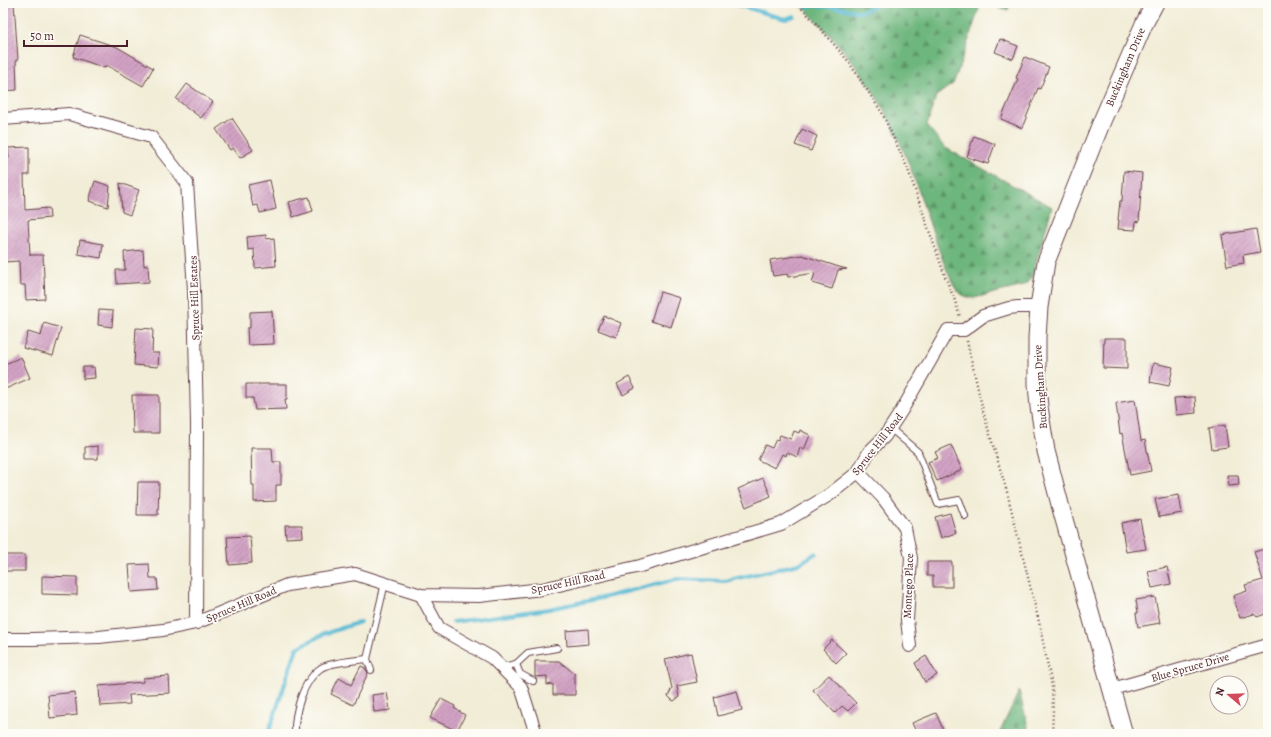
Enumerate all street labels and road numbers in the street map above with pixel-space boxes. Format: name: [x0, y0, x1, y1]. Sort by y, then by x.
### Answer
street label: Buckingham Drive: [1102, 25, 1149, 109]
street label: Spruce Hill Estates: [186, 255, 203, 341]
street label: Buckingham Drive: [1030, 344, 1051, 430]
street label: Spruce Hill Road: [848, 410, 906, 479]
street label: Montego Place: [900, 553, 917, 619]
street label: Spruce Hill Road: [530, 567, 607, 598]
street label: Spruce Hill Road: [204, 583, 279, 626]
street label: Blue Spruce Drive: [1149, 649, 1231, 686]

